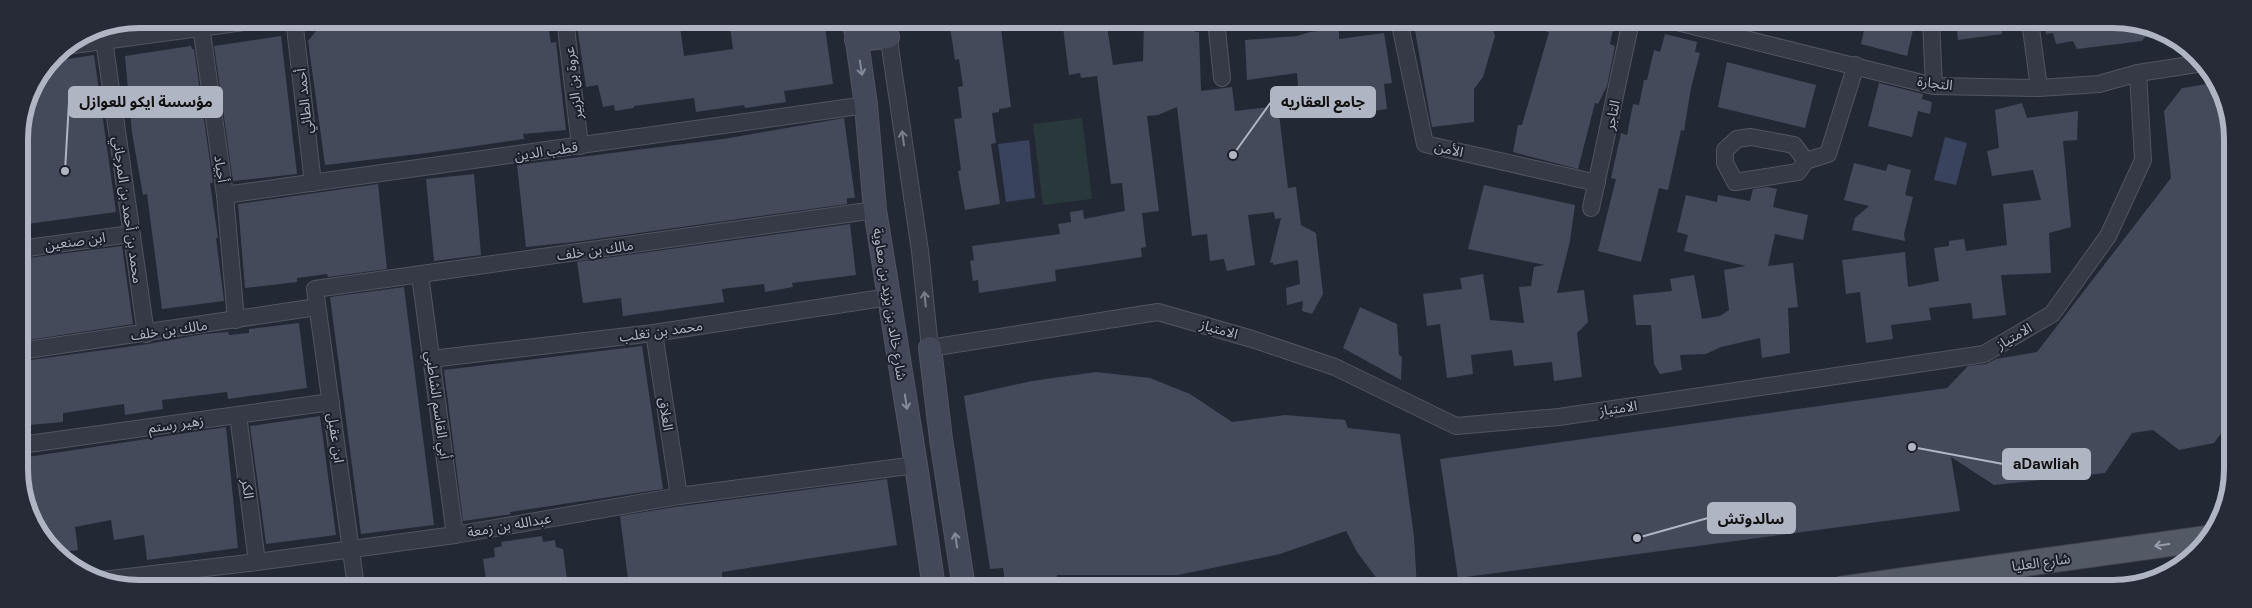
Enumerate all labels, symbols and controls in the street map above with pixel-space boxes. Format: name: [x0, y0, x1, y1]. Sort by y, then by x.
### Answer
street label: عروة بن الزبير: [560, 46, 586, 121]
one-way arrow: [856, 60, 866, 76]
street label: أحمد الطائي: [292, 67, 319, 135]
street label: التجارة: [1916, 72, 1954, 94]
callout: مؤسسة ايكو للعوازل: [69, 87, 222, 117]
callout: جامع العقاريه: [1271, 87, 1375, 117]
text: مؤسسة ايكو للعوازل: [79, 92, 213, 112]
text: جامع العقاريه: [1281, 92, 1366, 113]
street label: التاجر: [1600, 98, 1624, 133]
one-way arrow: [898, 131, 908, 147]
street label: محمد بن أحمد بن المرجاني: [107, 135, 147, 285]
street label: الأمن: [1433, 137, 1465, 161]
street label: قطب الدين: [513, 138, 579, 164]
street label: أجياد: [210, 154, 232, 184]
street label: شارع خالد بن يزيد بن معاوية: [867, 226, 911, 382]
street label: ابن صنعين: [43, 228, 107, 254]
street label: مالك بن خلف: [556, 236, 634, 264]
one-way arrow: [920, 291, 930, 307]
street label: الامتياز: [1197, 315, 1240, 343]
street label: مالك بن خلف: [130, 316, 208, 344]
street label: محمد بن تغلب: [618, 316, 704, 346]
street label: الامتياز: [1992, 319, 2035, 354]
street label: أبي القاسم الشاطبي: [419, 350, 455, 461]
one-way arrow: [902, 394, 912, 410]
street label: العلاق: [654, 396, 678, 432]
street label: الامتياز: [1597, 396, 1638, 420]
street label: زهير رستم: [147, 411, 205, 439]
street label: ابن عقيل: [324, 412, 348, 464]
callout: aDawliah: [2003, 449, 2090, 479]
text: aDawliah: [2013, 454, 2079, 474]
street label: الكر: [238, 477, 258, 500]
callout: سالدوتش: [1708, 503, 1795, 533]
street label: عبدالله بن زمعة: [466, 509, 552, 541]
text: سالدوتش: [1718, 509, 1784, 529]
one-way arrow: [951, 532, 961, 548]
one-way arrow: [2154, 540, 2170, 550]
street label: شارع العليا: [2011, 549, 2072, 577]

